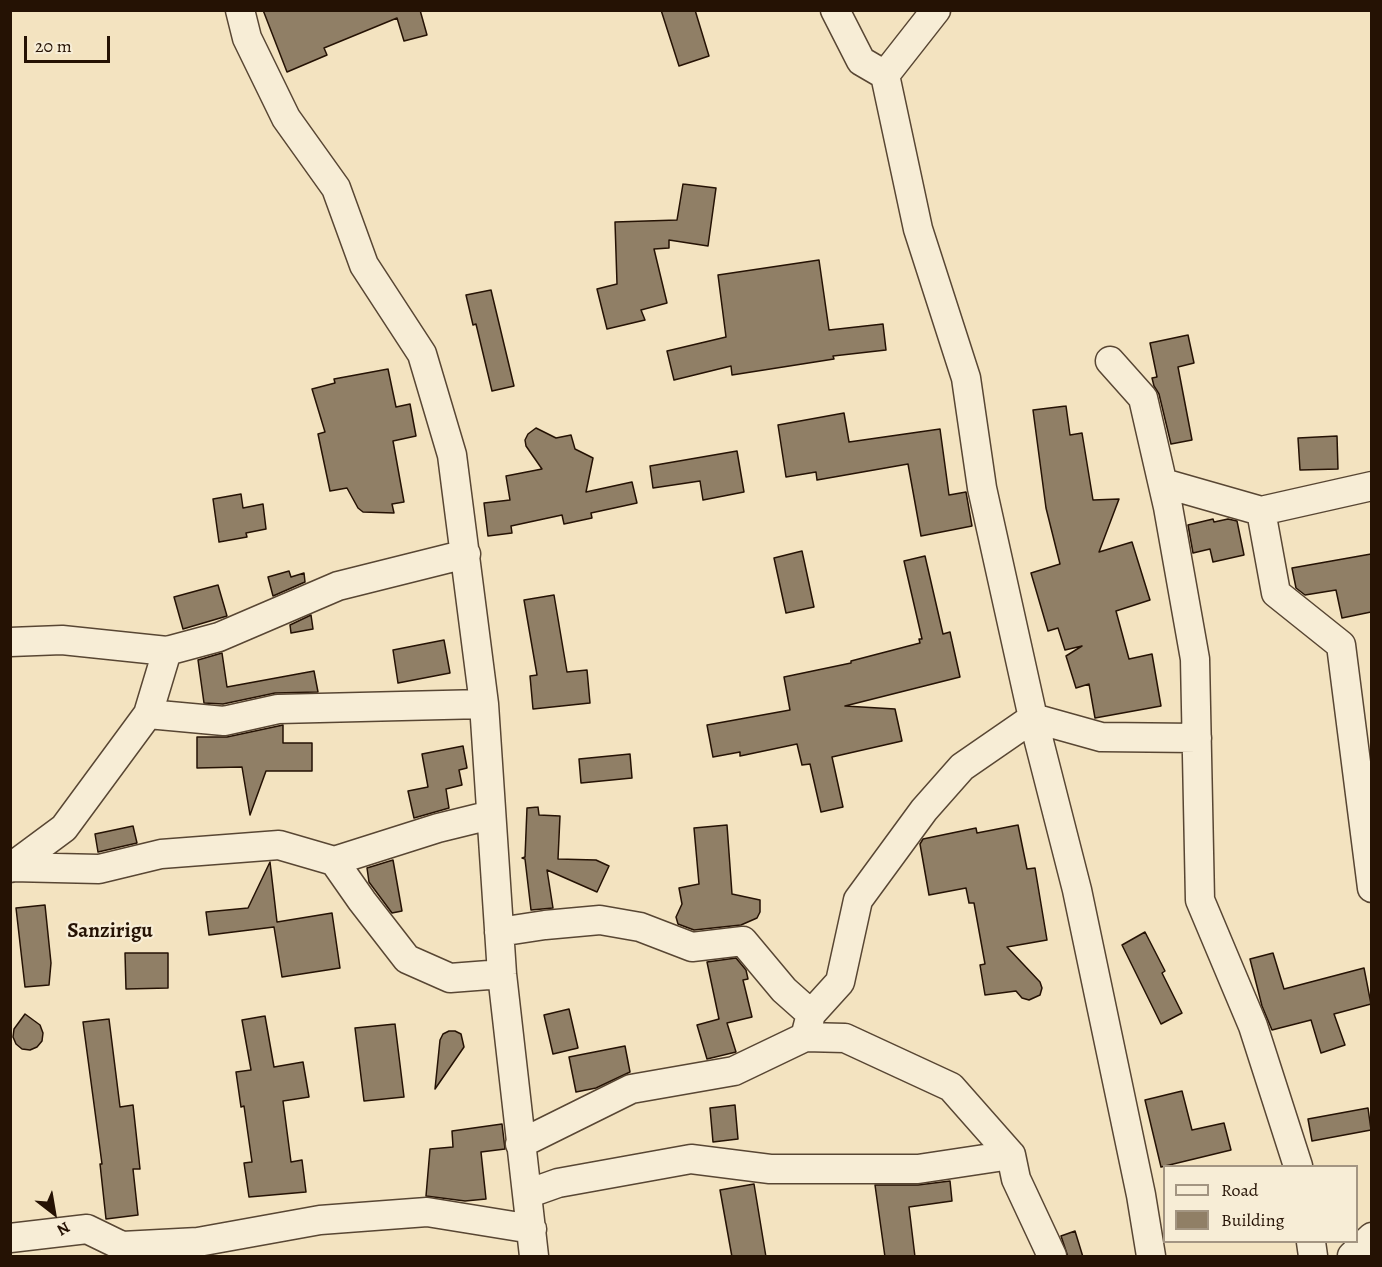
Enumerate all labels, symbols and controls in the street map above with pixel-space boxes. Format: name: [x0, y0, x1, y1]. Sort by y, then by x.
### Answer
scale bar: [27, 24, 112, 62]
text: 20 m: [35, 34, 72, 58]
district label: Sanzirigu: [67, 919, 153, 945]
legend: [1163, 1165, 1358, 1243]
text: Road: [1221, 1178, 1258, 1202]
north arrow: [24, 1183, 84, 1243]
text: Building: [1221, 1208, 1285, 1232]
text: N: [53, 1216, 74, 1241]

